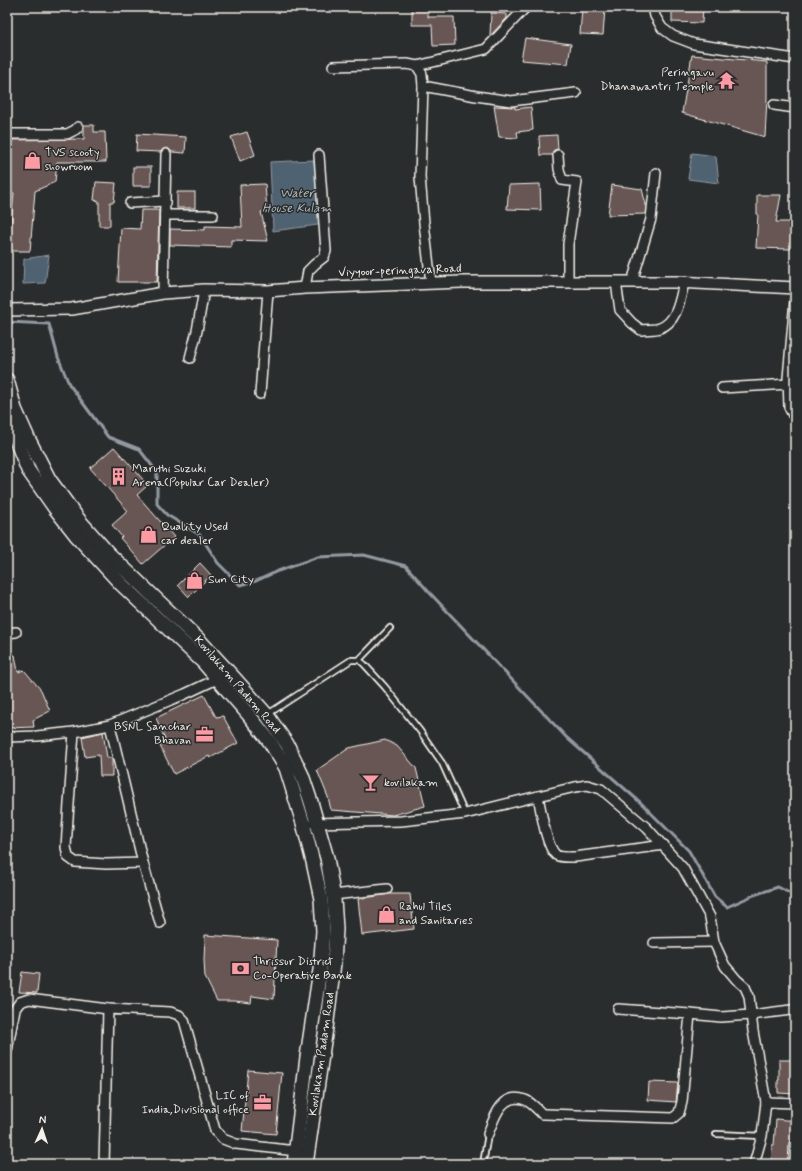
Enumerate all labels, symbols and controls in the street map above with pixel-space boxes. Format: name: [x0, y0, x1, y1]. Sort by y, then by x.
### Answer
place label: Peringavu Dhanawantri Temple: [600, 65, 715, 95]
temple icon: Peringavu Dhanawantri Temple: [717, 70, 737, 90]
place label: TVS scooty showroom: [45, 145, 100, 175]
shop icon: TVS scooty showroom: [22, 150, 42, 170]
water label: Water House Kulam: [262, 185, 333, 217]
street label: Viyyoor-peringava Road: [338, 261, 462, 281]
place label: Maruthi Suzuki Arena(Popular Car Dealer): [132, 461, 270, 491]
building icon: Maruthi Suzuki Arena(Popular Car Dealer): [109, 466, 129, 486]
place label: Quality Used car dealer: [161, 519, 228, 549]
shop icon: Quality Used car dealer: [138, 524, 158, 544]
shop icon: Sun City: [185, 570, 205, 590]
place label: Sun City: [208, 572, 254, 588]
street label: Kovilakam Padam Road: [190, 633, 284, 737]
place label: BSNL Sanchar Bhavan: [114, 719, 191, 749]
office icon: BSNL Sanchar Bhavan: [194, 724, 214, 744]
bar icon: kovilakam: [361, 773, 381, 793]
place label: kovilakam: [384, 775, 438, 791]
place label: Rahul Tiles and Sanitaries: [399, 899, 473, 929]
shop icon: Rahul Tiles and Sanitaries: [376, 904, 396, 924]
place label: Thrissur District Co-Operative Bank: [253, 954, 352, 984]
bank icon: Thrissur District Co-Operative Bank: [230, 959, 250, 979]
street label: Kovilakam Padam Road: [305, 991, 339, 1117]
place label: LIC of India,Divisional office: [142, 1088, 249, 1118]
office icon: LIC of India,Divisional office: [252, 1093, 272, 1113]
north arrow: [22, 1109, 62, 1149]
text: N: [38, 1113, 46, 1127]

